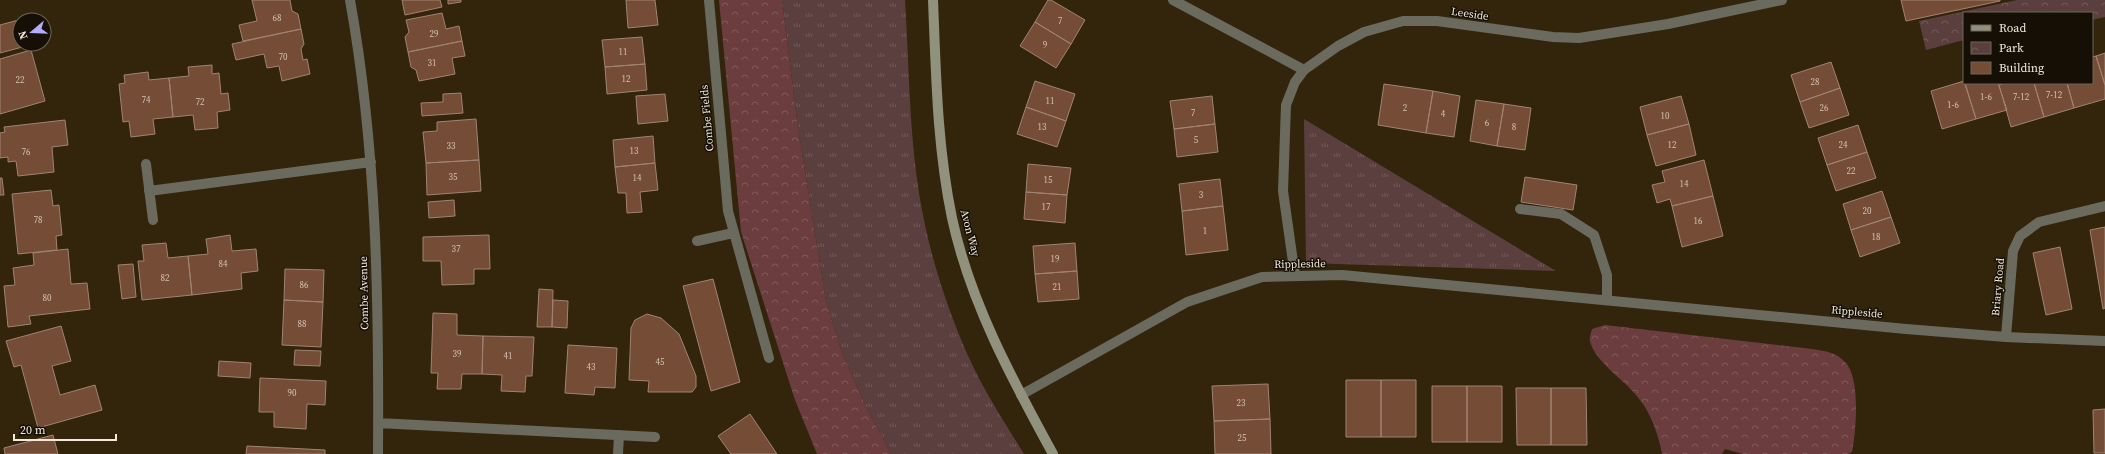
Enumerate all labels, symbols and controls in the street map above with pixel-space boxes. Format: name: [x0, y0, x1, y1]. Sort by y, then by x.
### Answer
street label: Leeside: [1450, 4, 1490, 24]
north arrow: [12, 12, 52, 52]
house number: 68: [272, 12, 282, 24]
legend: [1963, 12, 2093, 84]
house number: 7: [1058, 15, 1063, 27]
text: Road: [1999, 20, 2026, 36]
house number: 29: [429, 28, 439, 40]
text: N: [15, 29, 31, 41]
house number: 9: [1043, 39, 1048, 51]
text: Park: [1999, 40, 2024, 56]
house number: 11: [618, 46, 628, 58]
house number: 70: [278, 51, 288, 63]
house number: 31: [427, 57, 437, 69]
text: Building: [1999, 60, 2044, 76]
house number: 12: [621, 73, 631, 85]
house number: 22: [15, 74, 25, 86]
house number: 28: [1810, 76, 1820, 88]
street label: Combe Fields: [697, 84, 717, 152]
house number: 7-12: [2046, 89, 2063, 101]
house number: 1-6: [1980, 91, 1992, 103]
house number: 7-12: [2013, 91, 2030, 103]
house number: 74: [141, 94, 151, 106]
house number: 11: [1045, 95, 1055, 107]
house number: 72: [195, 96, 205, 108]
house number: 1-6: [1947, 99, 1959, 111]
house number: 2: [1403, 102, 1408, 114]
house number: 26: [1819, 102, 1829, 114]
house number: 7: [1191, 107, 1196, 119]
house number: 4: [1441, 108, 1446, 120]
house number: 10: [1660, 110, 1670, 122]
house number: 6: [1485, 117, 1490, 129]
house number: 13: [1037, 121, 1047, 133]
house number: 8: [1512, 121, 1517, 133]
house number: 5: [1194, 134, 1199, 146]
house number: 12: [1667, 139, 1677, 151]
house number: 24: [1838, 139, 1848, 151]
house number: 33: [446, 140, 456, 152]
house number: 13: [629, 145, 639, 157]
house number: 76: [21, 146, 31, 158]
house number: 22: [1846, 165, 1856, 177]
house number: 35: [448, 171, 458, 183]
house number: 14: [632, 172, 642, 184]
house number: 15: [1043, 174, 1053, 186]
house number: 14: [1679, 178, 1689, 190]
house number: 3: [1199, 189, 1204, 201]
house number: 17: [1041, 201, 1051, 213]
house number: 20: [1862, 205, 1872, 217]
street label: Avon Way: [957, 208, 984, 258]
house number: 78: [33, 214, 43, 226]
house number: 16: [1693, 215, 1703, 227]
house number: 1: [1203, 225, 1207, 237]
house number: 18: [1871, 231, 1881, 243]
house number: 37: [451, 243, 461, 255]
house number: 19: [1050, 253, 1060, 265]
street label: Combe Avenue: [356, 256, 372, 330]
street label: Rippleside: [1274, 256, 1326, 272]
street label: Briary Road: [1988, 257, 2008, 317]
house number: 84: [218, 258, 228, 270]
house number: 82: [160, 272, 170, 284]
house number: 86: [299, 279, 309, 291]
house number: 21: [1052, 281, 1062, 293]
house number: 80: [42, 292, 52, 304]
street label: Rippleside: [1831, 302, 1884, 322]
house number: 88: [297, 318, 307, 330]
house number: 39: [452, 348, 462, 360]
house number: 41: [503, 350, 513, 362]
house number: 45: [655, 356, 665, 368]
house number: 43: [586, 361, 596, 373]
house number: 90: [287, 387, 297, 399]
house number: 23: [1236, 397, 1246, 409]
scale bar: [14, 416, 116, 442]
text: 20 m: [20, 422, 46, 438]
house number: 25: [1237, 432, 1247, 444]

